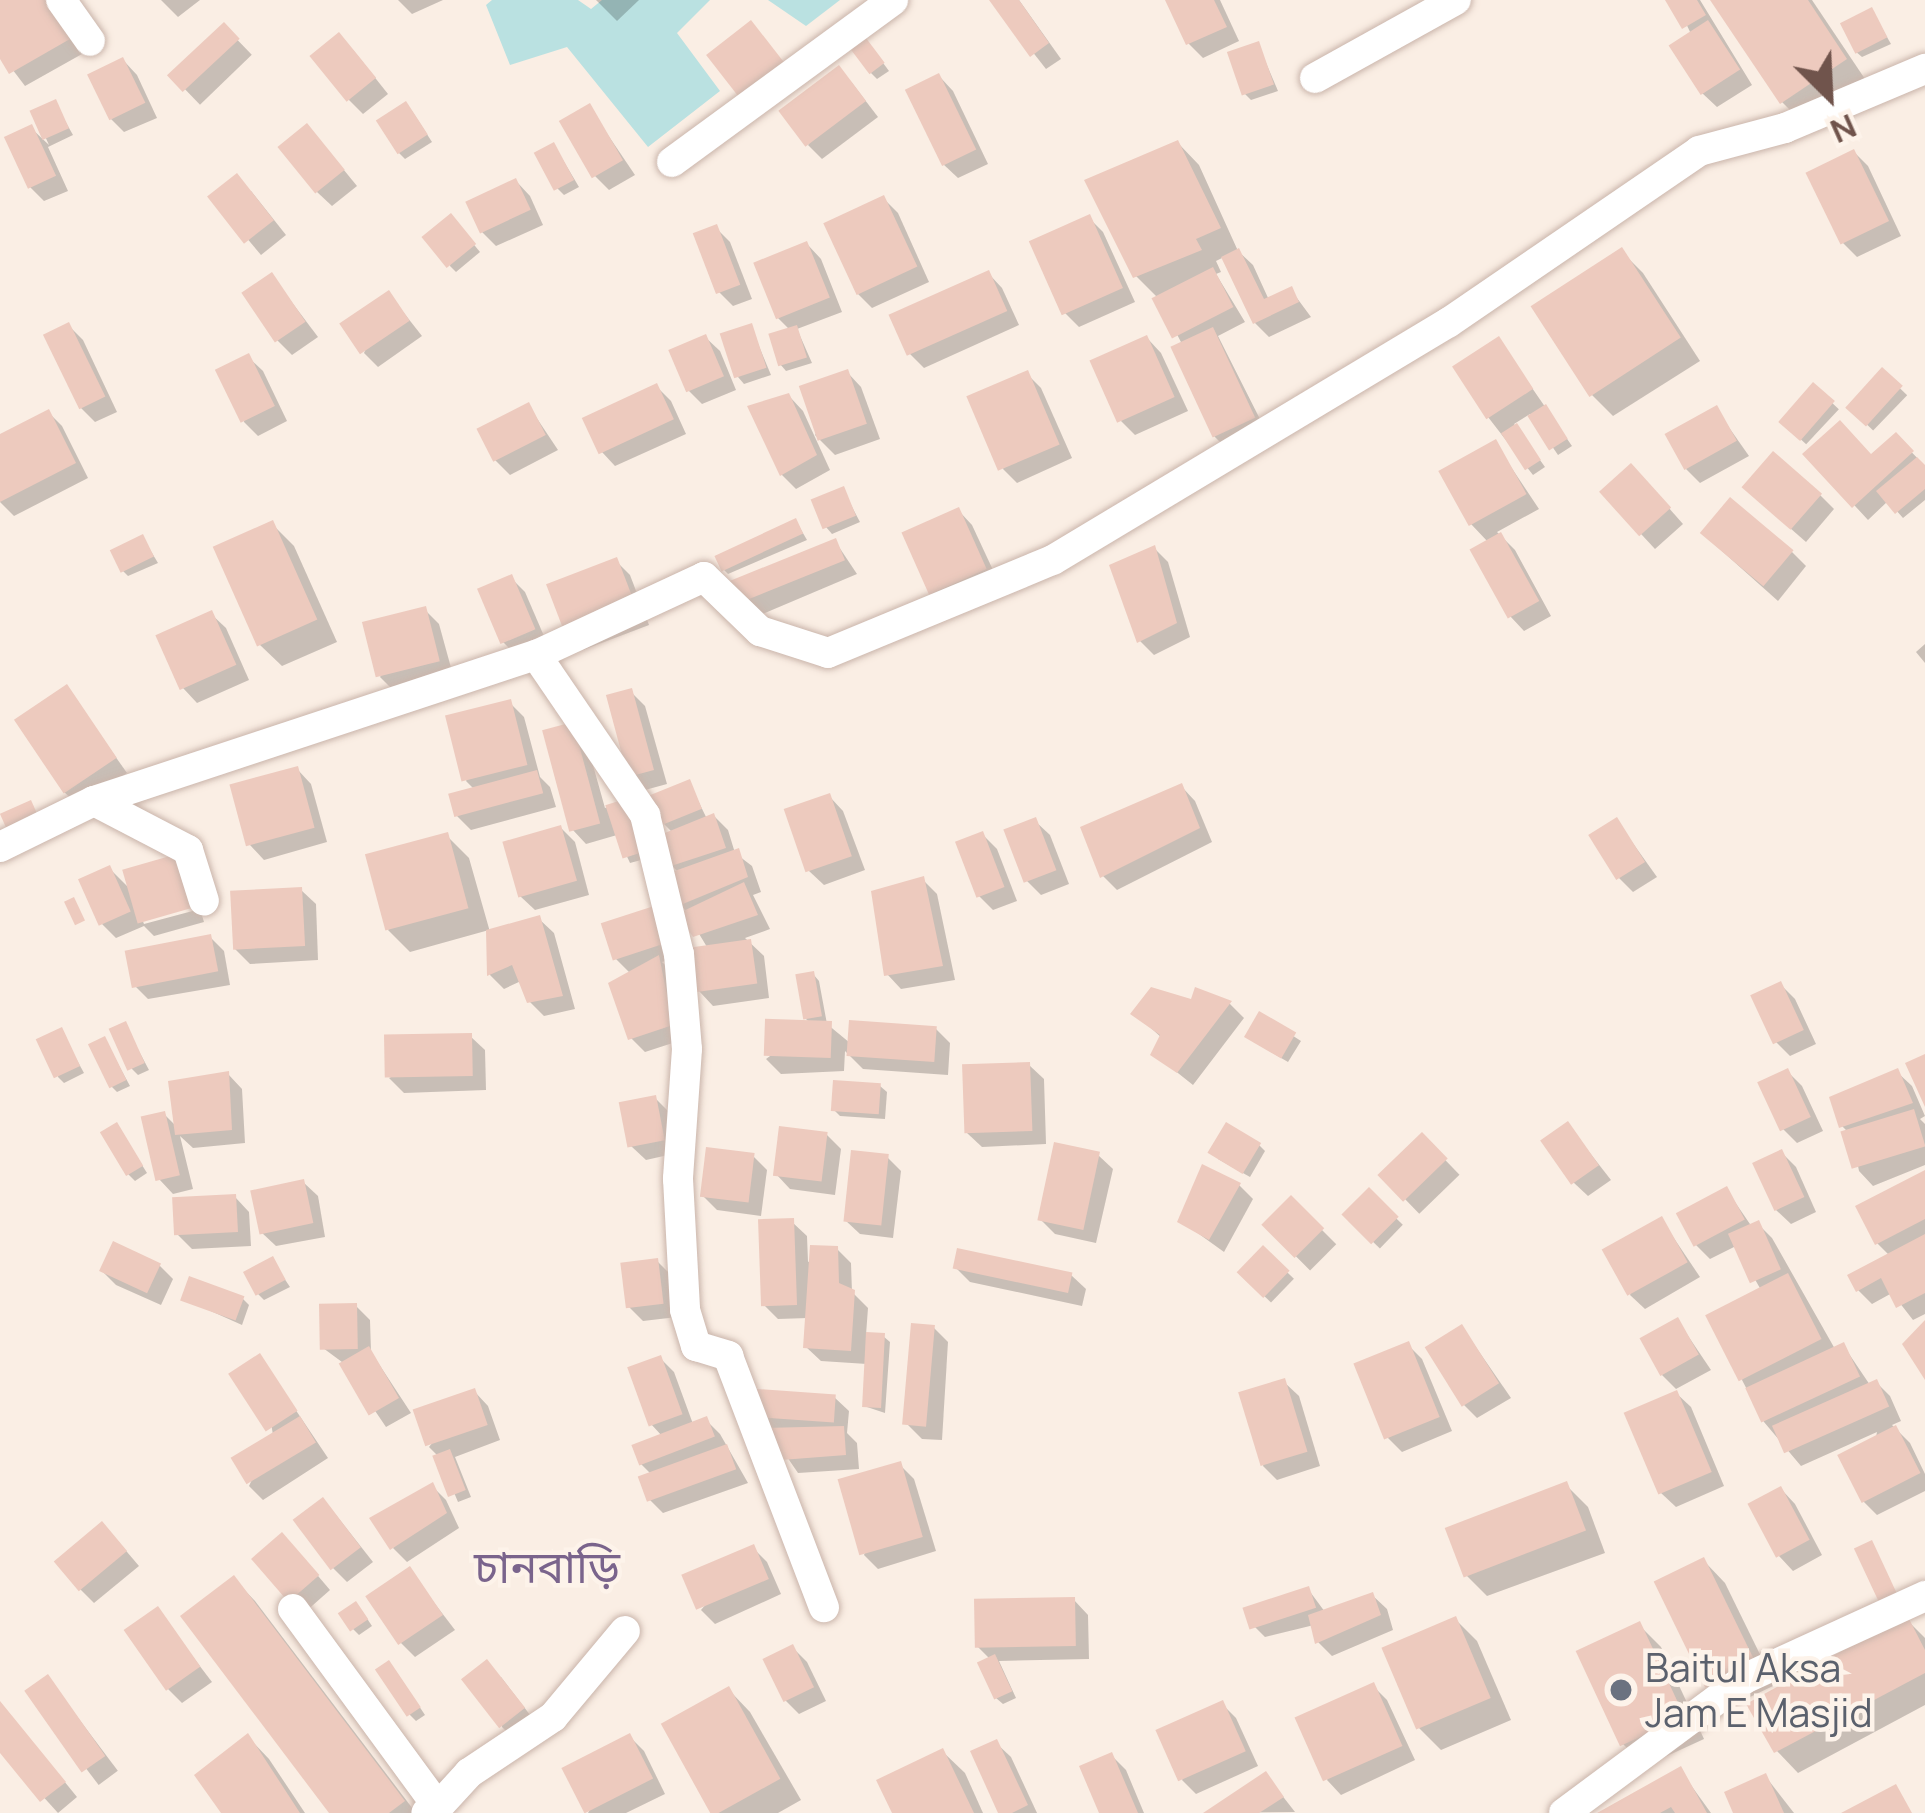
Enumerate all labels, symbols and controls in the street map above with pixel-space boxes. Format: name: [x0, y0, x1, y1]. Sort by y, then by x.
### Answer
north arrow: [1769, 36, 1889, 156]
text: N: [1824, 104, 1864, 155]
district label: চানবাড়ি: [474, 1540, 620, 1594]
place label: Baitul Aksa Jam E Masjid: [1645, 1645, 1873, 1736]
marker: Baitul Aksa Jam E Masjid: [1608, 1677, 1634, 1703]

